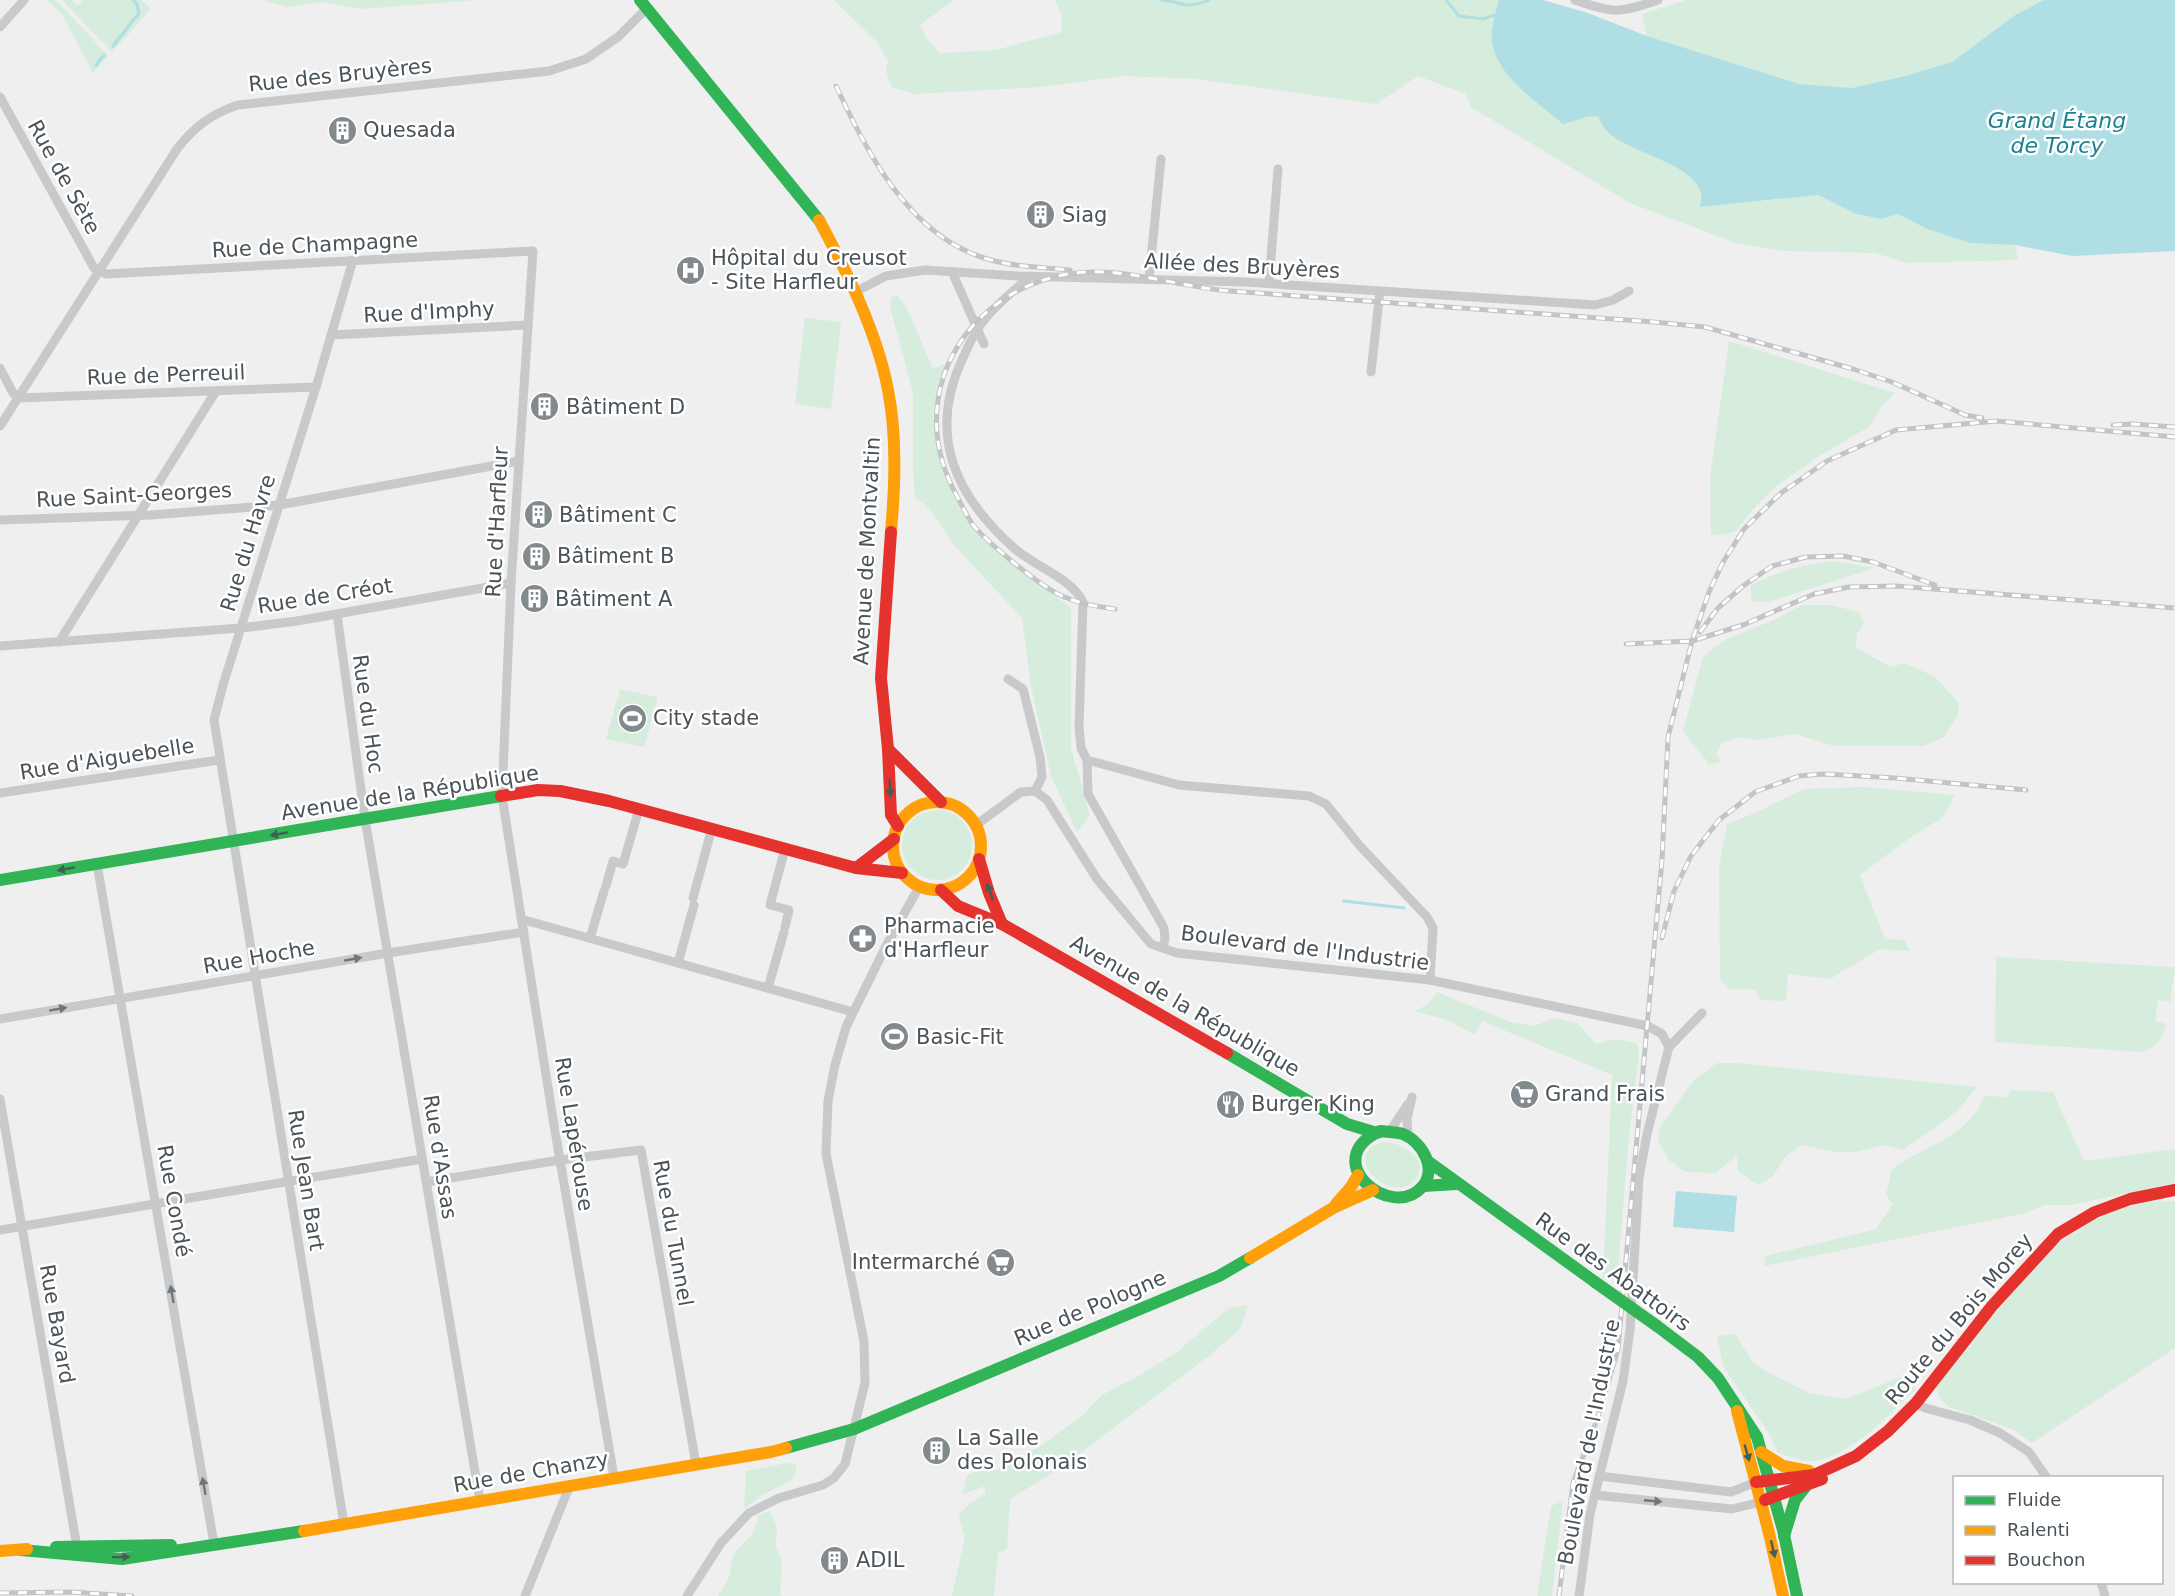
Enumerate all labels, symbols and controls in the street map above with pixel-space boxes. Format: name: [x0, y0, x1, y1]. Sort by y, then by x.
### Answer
street label: Rue des Bruyères: [247, 53, 433, 97]
water label: Grand Étang de Torcy: [1988, 108, 2126, 158]
building icon: Quesada: [326, 114, 358, 146]
street label: Rue de Sète: [23, 116, 105, 238]
place label: Quesada: [363, 118, 456, 142]
building icon: Siag: [1025, 199, 1057, 231]
place label: Siag: [1062, 203, 1107, 227]
street label: Rue de Champagne: [211, 228, 419, 262]
place label: Hôpital du Creusot - Site Harfleur: [711, 246, 907, 294]
street label: Allée des Bruyères: [1143, 249, 1341, 283]
hospital icon: Hôpital du Creusot - Site Harfleur: [674, 254, 706, 286]
street label: Rue d'Imphy: [363, 297, 495, 327]
street label: Rue de Perreuil: [86, 360, 246, 390]
building icon: Bâtiment D: [529, 391, 561, 423]
place label: Bâtiment D: [566, 395, 685, 419]
street label: Avenue de Montvaltin: [849, 436, 885, 666]
street label: Rue d'Harfleur: [481, 446, 513, 598]
street label: Rue du Havre: [216, 472, 280, 614]
street label: Rue Saint-Georges: [36, 478, 232, 512]
building icon: Bâtiment C: [522, 499, 554, 531]
place label: Bâtiment C: [559, 503, 677, 527]
building icon: Bâtiment B: [520, 540, 552, 572]
place label: Bâtiment B: [557, 544, 674, 568]
street label: Rue de Créot: [256, 573, 394, 619]
building icon: Bâtiment A: [518, 583, 550, 615]
place label: Bâtiment A: [555, 587, 673, 611]
street label: Rue du Hoc: [348, 653, 388, 775]
sports icon: City stade: [616, 702, 648, 734]
place label: City stade: [653, 706, 759, 730]
street label: Rue d'Aiguebelle: [18, 733, 196, 785]
street label: Avenue de la République: [279, 761, 541, 825]
one-way arrow: [885, 779, 894, 798]
one-way arrow: [269, 829, 288, 838]
one-way arrow: [56, 865, 75, 874]
one-way arrow: [984, 883, 994, 901]
place label: Pharmacie d'Harfleur: [884, 914, 995, 962]
street label: Boulevard de l'Industrie: [1179, 921, 1431, 975]
pharmacy icon: Pharmacie d'Harfleur: [847, 922, 879, 954]
street label: Avenue de la République: [1066, 930, 1304, 1082]
street label: Rue Hoche: [201, 935, 317, 979]
one-way arrow: [344, 954, 363, 963]
one-way arrow: [48, 1004, 67, 1013]
sports icon: Basic-Fit: [879, 1021, 911, 1053]
place label: Basic-Fit: [916, 1025, 1004, 1049]
street label: Rue Lapérouse: [550, 1055, 598, 1213]
supermarket icon: Grand Frais: [1508, 1078, 1540, 1110]
place label: Grand Frais: [1545, 1082, 1665, 1106]
restaurant icon: Burger King: [1214, 1088, 1246, 1120]
place label: Burger King: [1251, 1092, 1375, 1116]
street label: Rue d'Assas: [418, 1093, 462, 1221]
street label: Rue Jean Bart: [283, 1108, 329, 1252]
street label: Rue Condé: [152, 1143, 196, 1259]
street label: Rue du Tunnel: [648, 1158, 698, 1308]
street label: Rue des Abattoirs: [1531, 1208, 1695, 1336]
street label: Route du Bois Morey: [1880, 1228, 2038, 1410]
supermarket icon: Intermarché: [985, 1246, 1017, 1278]
place label: Intermarché: [852, 1250, 980, 1274]
street label: Rue Bayard: [35, 1262, 79, 1386]
street label: Rue de Pologne: [1011, 1265, 1169, 1351]
one-way arrow: [167, 1284, 176, 1303]
street label: Boulevard de l'Industrie: [1553, 1317, 1625, 1567]
place label: La Salle des Polonais: [957, 1426, 1087, 1474]
building icon: La Salle des Polonais: [920, 1434, 952, 1466]
one-way arrow: [1743, 1444, 1752, 1462]
street label: Rue de Chanzy: [452, 1447, 610, 1497]
one-way arrow: [199, 1476, 208, 1495]
legend: [1953, 1476, 2163, 1584]
text: Fluide: [2007, 1489, 2061, 1510]
one-way arrow: [1643, 1496, 1662, 1506]
text: Ralenti: [2007, 1519, 2070, 1540]
one-way arrow: [1768, 1539, 1778, 1558]
building icon: ADIL: [819, 1544, 851, 1576]
place label: ADIL: [856, 1548, 905, 1572]
text: Bouchon: [2007, 1549, 2086, 1570]
one-way arrow: [111, 1553, 130, 1562]

